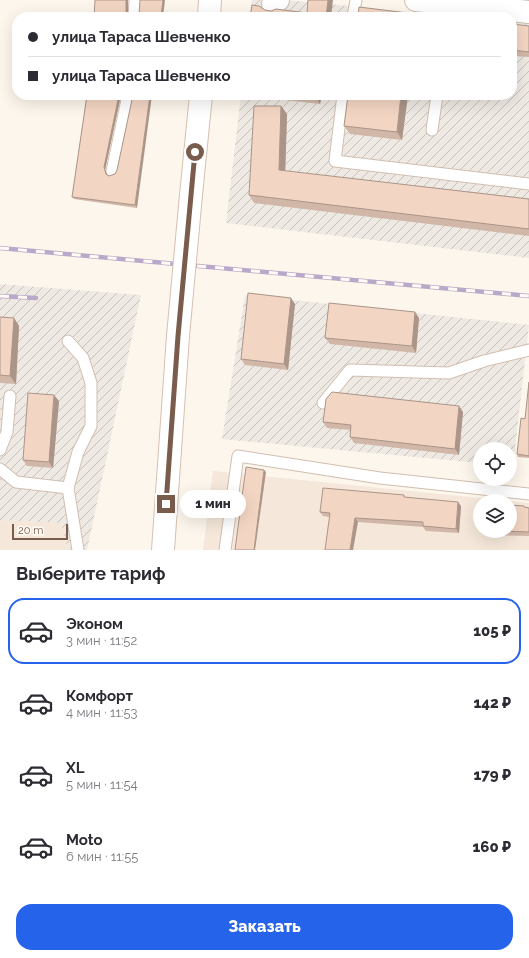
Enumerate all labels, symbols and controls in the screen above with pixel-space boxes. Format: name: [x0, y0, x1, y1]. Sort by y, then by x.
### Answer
text: улица Тараса Шевченко: [52, 28, 231, 46]
text: улица Тараса Шевченко: [52, 67, 231, 85]
route start: [186, 143, 204, 161]
map controls: [473, 442, 517, 538]
button: locate: [473, 442, 517, 486]
callout: 1 мин: [180, 490, 246, 518]
button: layers: [473, 494, 517, 538]
route end: [157, 495, 175, 513]
text: 1 мин: [195, 496, 231, 511]
scale bar: [12, 522, 68, 541]
text: 20 m: [18, 524, 43, 537]
text: Выберите тариф: [16, 563, 166, 584]
icon: car: [18, 613, 54, 649]
text: Эконом: [66, 615, 123, 633]
text: 105 ₽: [473, 622, 511, 640]
text: 3 мин · 11:52: [66, 633, 137, 648]
icon: car: [18, 685, 54, 721]
text: Комфорт: [66, 687, 133, 705]
text: 142 ₽: [474, 694, 511, 712]
text: 4 мин · 11:53: [66, 705, 138, 720]
icon: car: [18, 757, 54, 793]
text: XL: [66, 759, 84, 777]
text: 179 ₽: [473, 766, 511, 784]
text: 5 мин · 11:54: [66, 777, 138, 792]
icon: car: [18, 829, 54, 865]
text: Moto: [66, 831, 103, 849]
text: 160 ₽: [473, 838, 511, 856]
text: 6 мин · 11:55: [66, 849, 138, 864]
button: Заказать: [16, 904, 513, 950]

